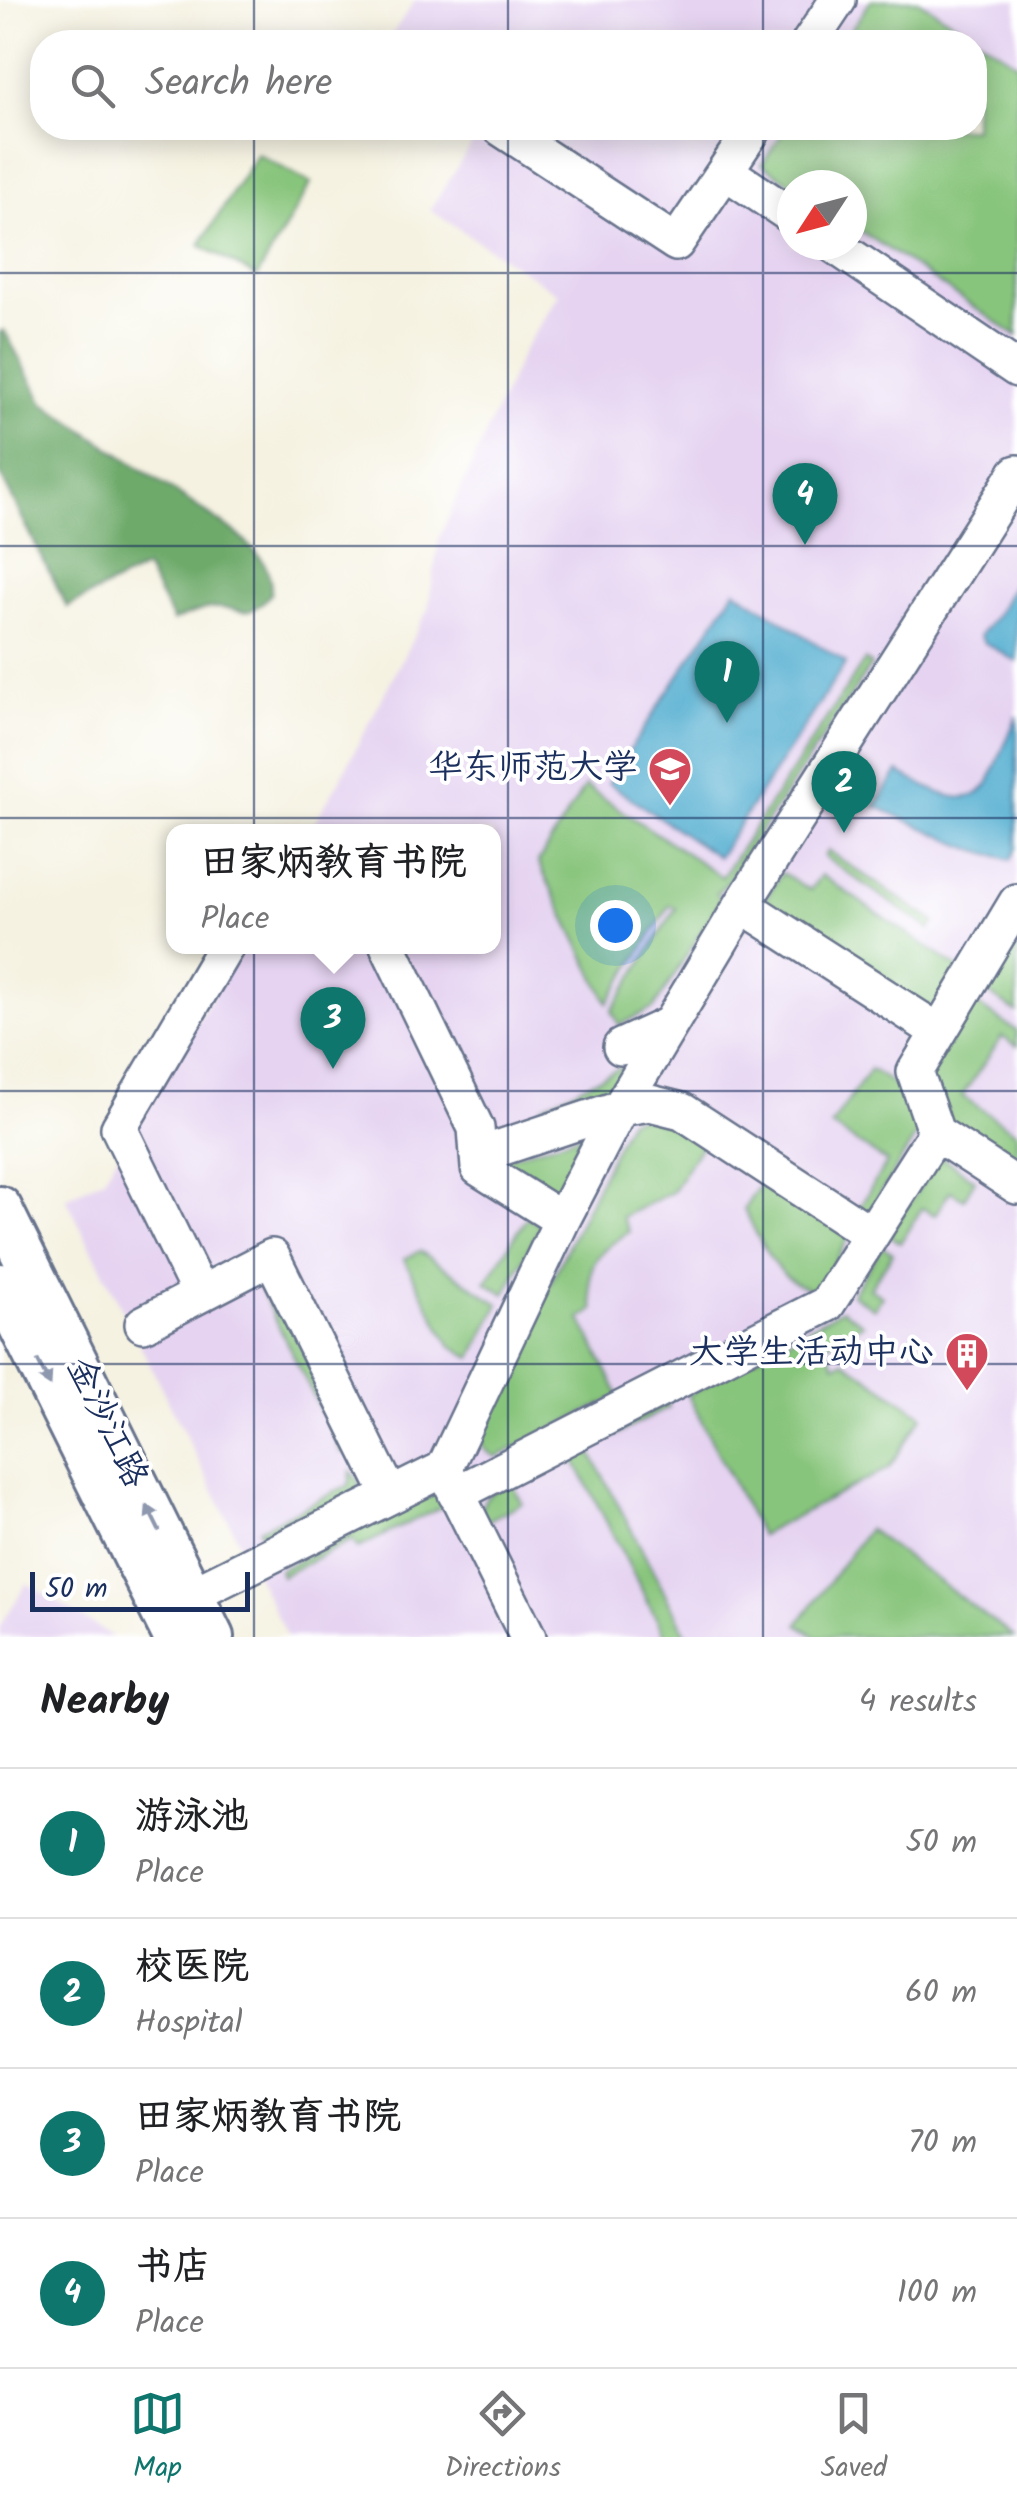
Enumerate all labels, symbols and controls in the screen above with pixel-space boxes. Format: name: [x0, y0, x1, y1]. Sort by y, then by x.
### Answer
search box: [30, 30, 987, 140]
text: Search here: [145, 55, 332, 115]
icon: search: [65, 58, 120, 113]
north arrow: [777, 170, 867, 260]
pin: 4: [772, 462, 838, 545]
pin: 1: [694, 640, 760, 723]
place label: 华东师范大学: [428, 741, 638, 797]
school or university icon: 华东师范大学: [647, 746, 693, 807]
pin: 2: [812, 750, 876, 833]
popup: [166, 824, 501, 954]
text: 田家炳教育书院: [200, 834, 467, 894]
text: Place: [200, 894, 269, 945]
your location: [590, 900, 641, 951]
pin: 3: [300, 986, 366, 1069]
place label: 大学生活动中心: [689, 1326, 934, 1382]
building icon: 大学生活动中心: [944, 1331, 990, 1392]
street label: 金沙江路: [50, 1348, 162, 1498]
one-way arrow: [35, 1358, 52, 1387]
one-way arrow: [144, 1504, 161, 1533]
scale bar: [30, 1567, 250, 1612]
text: 50 m: [45, 1567, 108, 1612]
text: Nearby: [40, 1669, 169, 1736]
text: 4 results: [859, 1677, 977, 1728]
text: 游泳池: [135, 1788, 249, 1848]
text: 1: [68, 1818, 77, 1869]
text: 50 m: [906, 1818, 977, 1869]
text: Place: [135, 1848, 204, 1899]
text: 校医院: [135, 1938, 249, 1998]
text: 2: [63, 1968, 82, 2019]
text: 60 m: [905, 1968, 977, 2019]
text: Hospital: [135, 1998, 243, 2049]
text: 田家炳教育书院: [135, 2088, 401, 2148]
text: 3: [64, 2118, 81, 2169]
text: 70 m: [908, 2118, 977, 2169]
text: Place: [135, 2148, 204, 2199]
text: 书店: [135, 2238, 211, 2298]
text: 4: [64, 2268, 81, 2319]
text: 100 m: [897, 2268, 977, 2319]
text: Place: [135, 2298, 204, 2349]
tab: Map: [130, 2386, 185, 2491]
tab: Directions: [445, 2386, 561, 2491]
tab: Saved: [821, 2386, 887, 2491]

